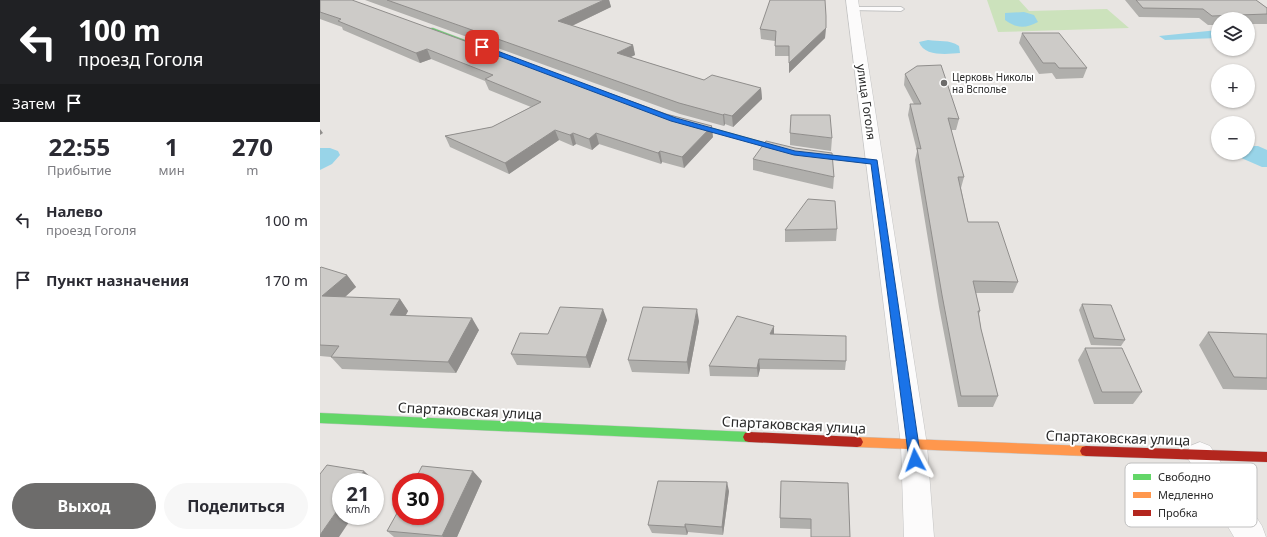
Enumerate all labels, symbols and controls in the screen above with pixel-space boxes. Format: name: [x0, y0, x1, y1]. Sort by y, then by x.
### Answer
text: 100 m: [78, 11, 161, 49]
map controls: [1211, 12, 1255, 160]
button: layers: [1211, 12, 1255, 56]
icon: left: [12, 16, 64, 68]
pin: [465, 30, 499, 64]
icon: arrive: [471, 36, 493, 58]
text: проезд Гоголя: [78, 47, 203, 71]
street label: улица Гоголя: [853, 63, 880, 141]
button: +: [1211, 64, 1255, 108]
place label: Церковь Николы на Всполье: [952, 70, 1034, 96]
marker: Церковь Николы на Всполье: [939, 78, 949, 88]
icon: arrive: [63, 92, 85, 114]
text: Затем: [12, 93, 55, 113]
button: −: [1211, 116, 1255, 160]
text: 22:55: [48, 130, 110, 163]
text: 1: [165, 130, 178, 163]
text: 270: [232, 130, 273, 163]
text: Прибытие: [47, 161, 112, 179]
text: мин: [159, 161, 185, 179]
text: m: [246, 161, 258, 179]
text: Налево: [46, 201, 103, 221]
icon: left: [12, 209, 34, 231]
text: 100 m: [264, 210, 308, 230]
text: проезд Гоголя: [46, 221, 137, 239]
icon: arrive: [12, 269, 34, 291]
text: Пункт назначения: [46, 270, 189, 290]
text: 170 m: [264, 270, 308, 290]
street label: Спартаковская улица: [397, 397, 543, 424]
street label: Спартаковская улица: [721, 411, 867, 438]
street label: Спартаковская улица: [1045, 425, 1191, 450]
position arrow: [894, 439, 936, 481]
legend: [1125, 463, 1257, 527]
text: Свободно: [1158, 469, 1211, 484]
speed limit sign: 30: [392, 473, 444, 525]
text: 21: [347, 480, 369, 507]
button: Выход: [12, 483, 156, 529]
button: Поделиться: [164, 483, 308, 529]
text: Медленно: [1158, 487, 1213, 502]
text: km/h: [346, 502, 370, 516]
text: Пробка: [1158, 505, 1198, 520]

